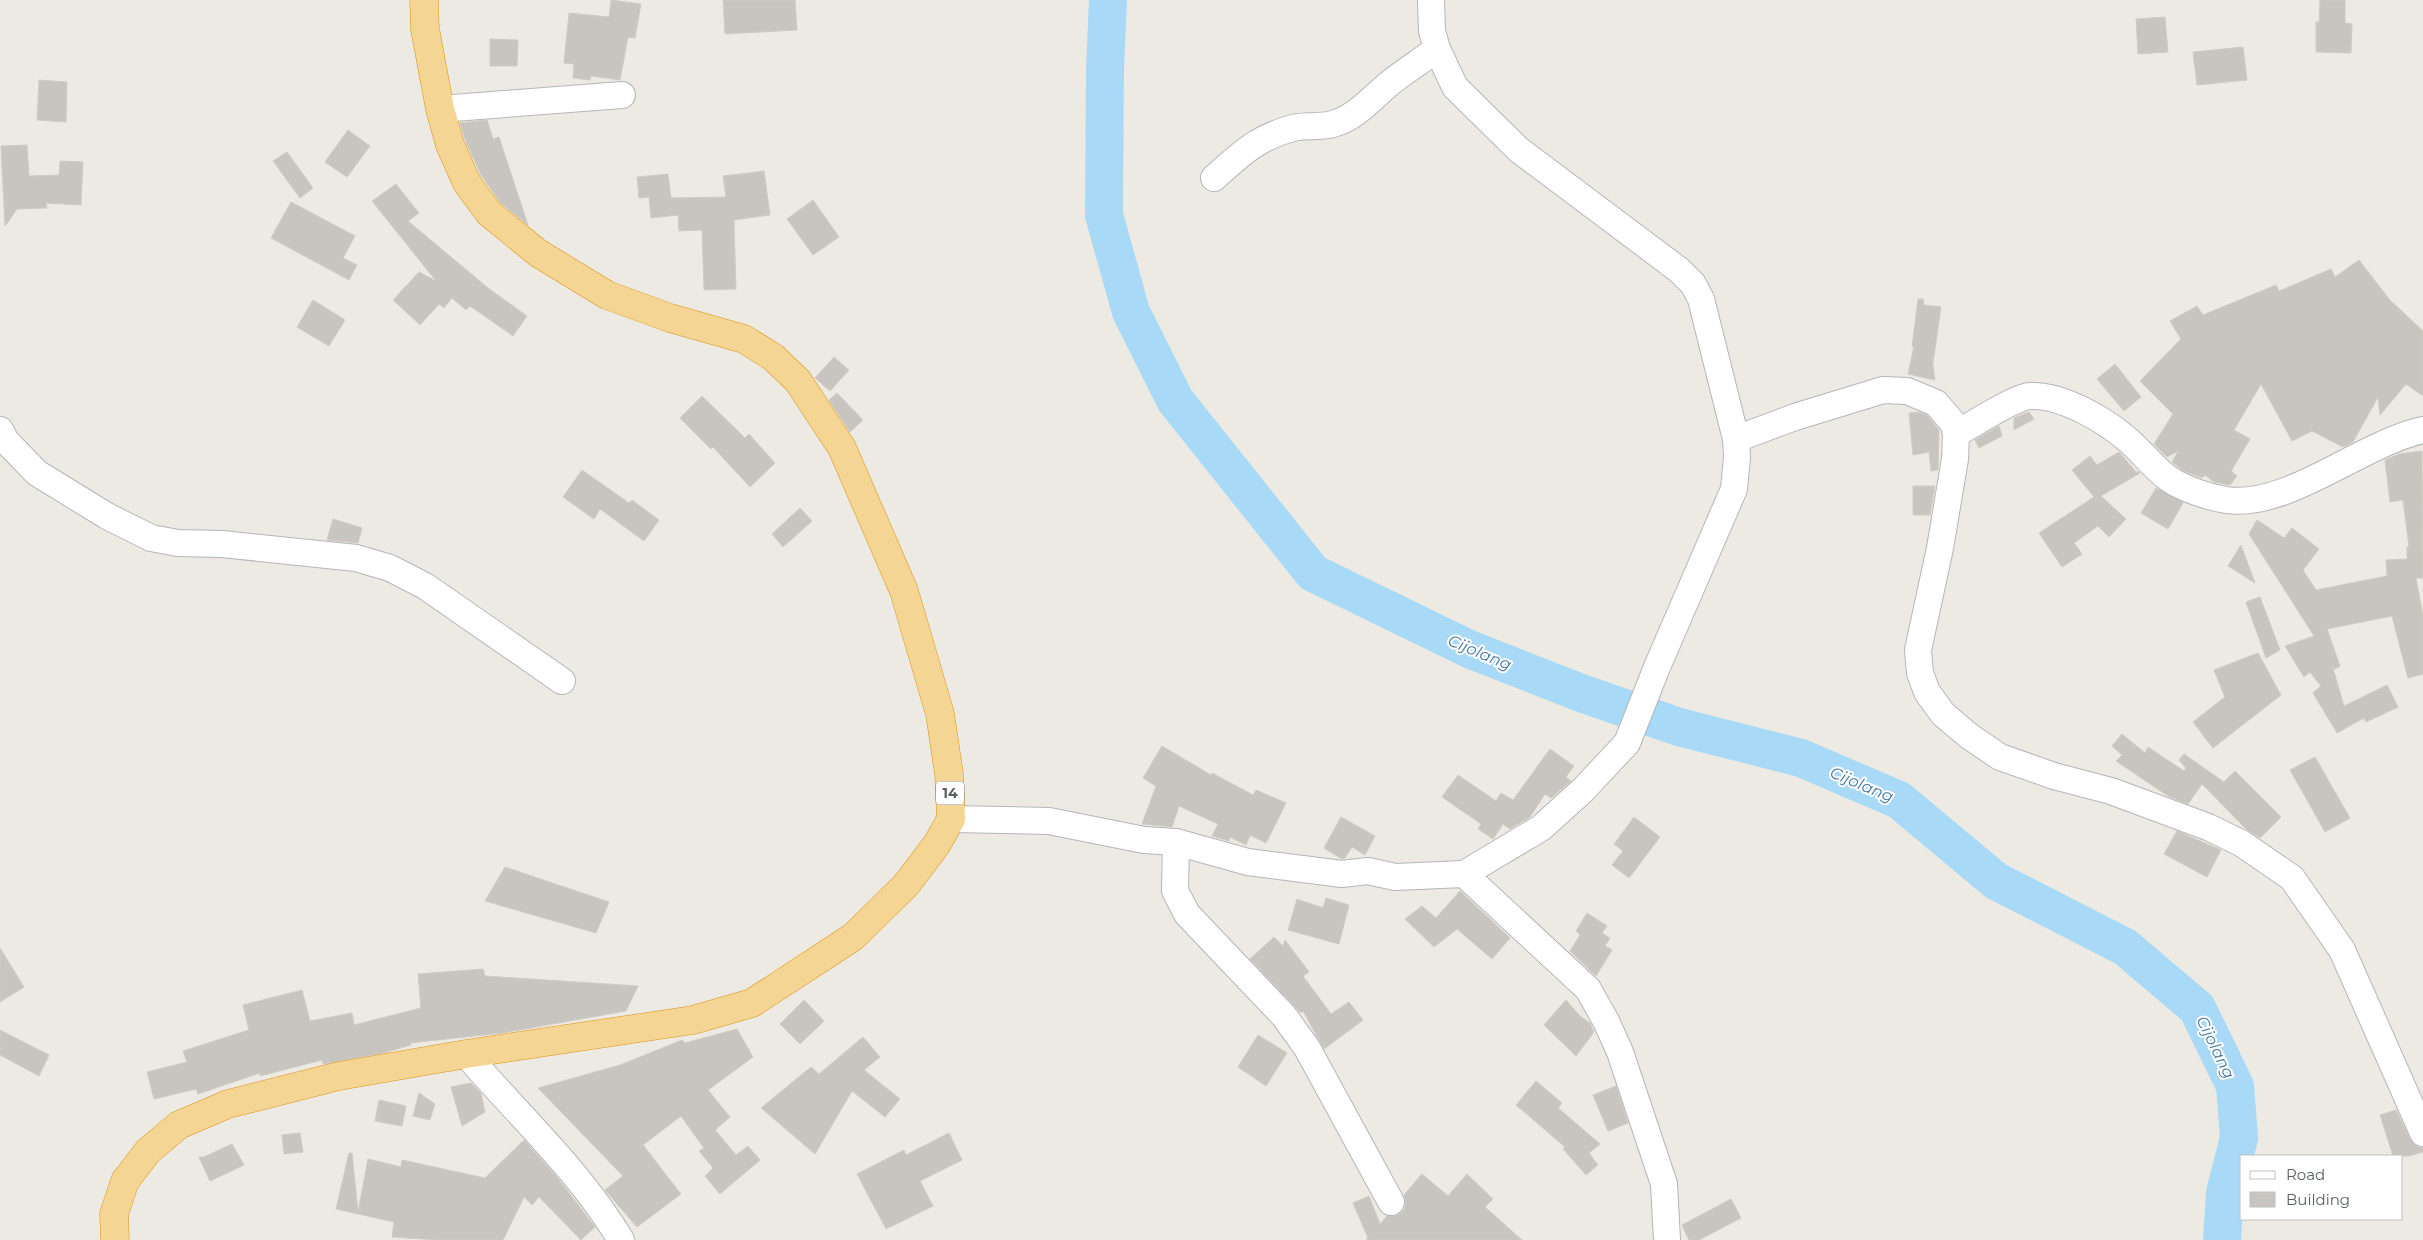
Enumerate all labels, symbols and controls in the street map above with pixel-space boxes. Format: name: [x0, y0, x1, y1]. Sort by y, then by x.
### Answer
water label: Cijolang: [1445, 631, 1514, 674]
water label: Cijolang: [1827, 763, 1896, 806]
road number: 14: [936, 781, 964, 804]
water label: Cijolang: [2192, 1013, 2239, 1082]
legend: [2240, 1155, 2403, 1220]
text: Road: [2286, 1165, 2325, 1184]
text: Building: [2286, 1190, 2350, 1209]

